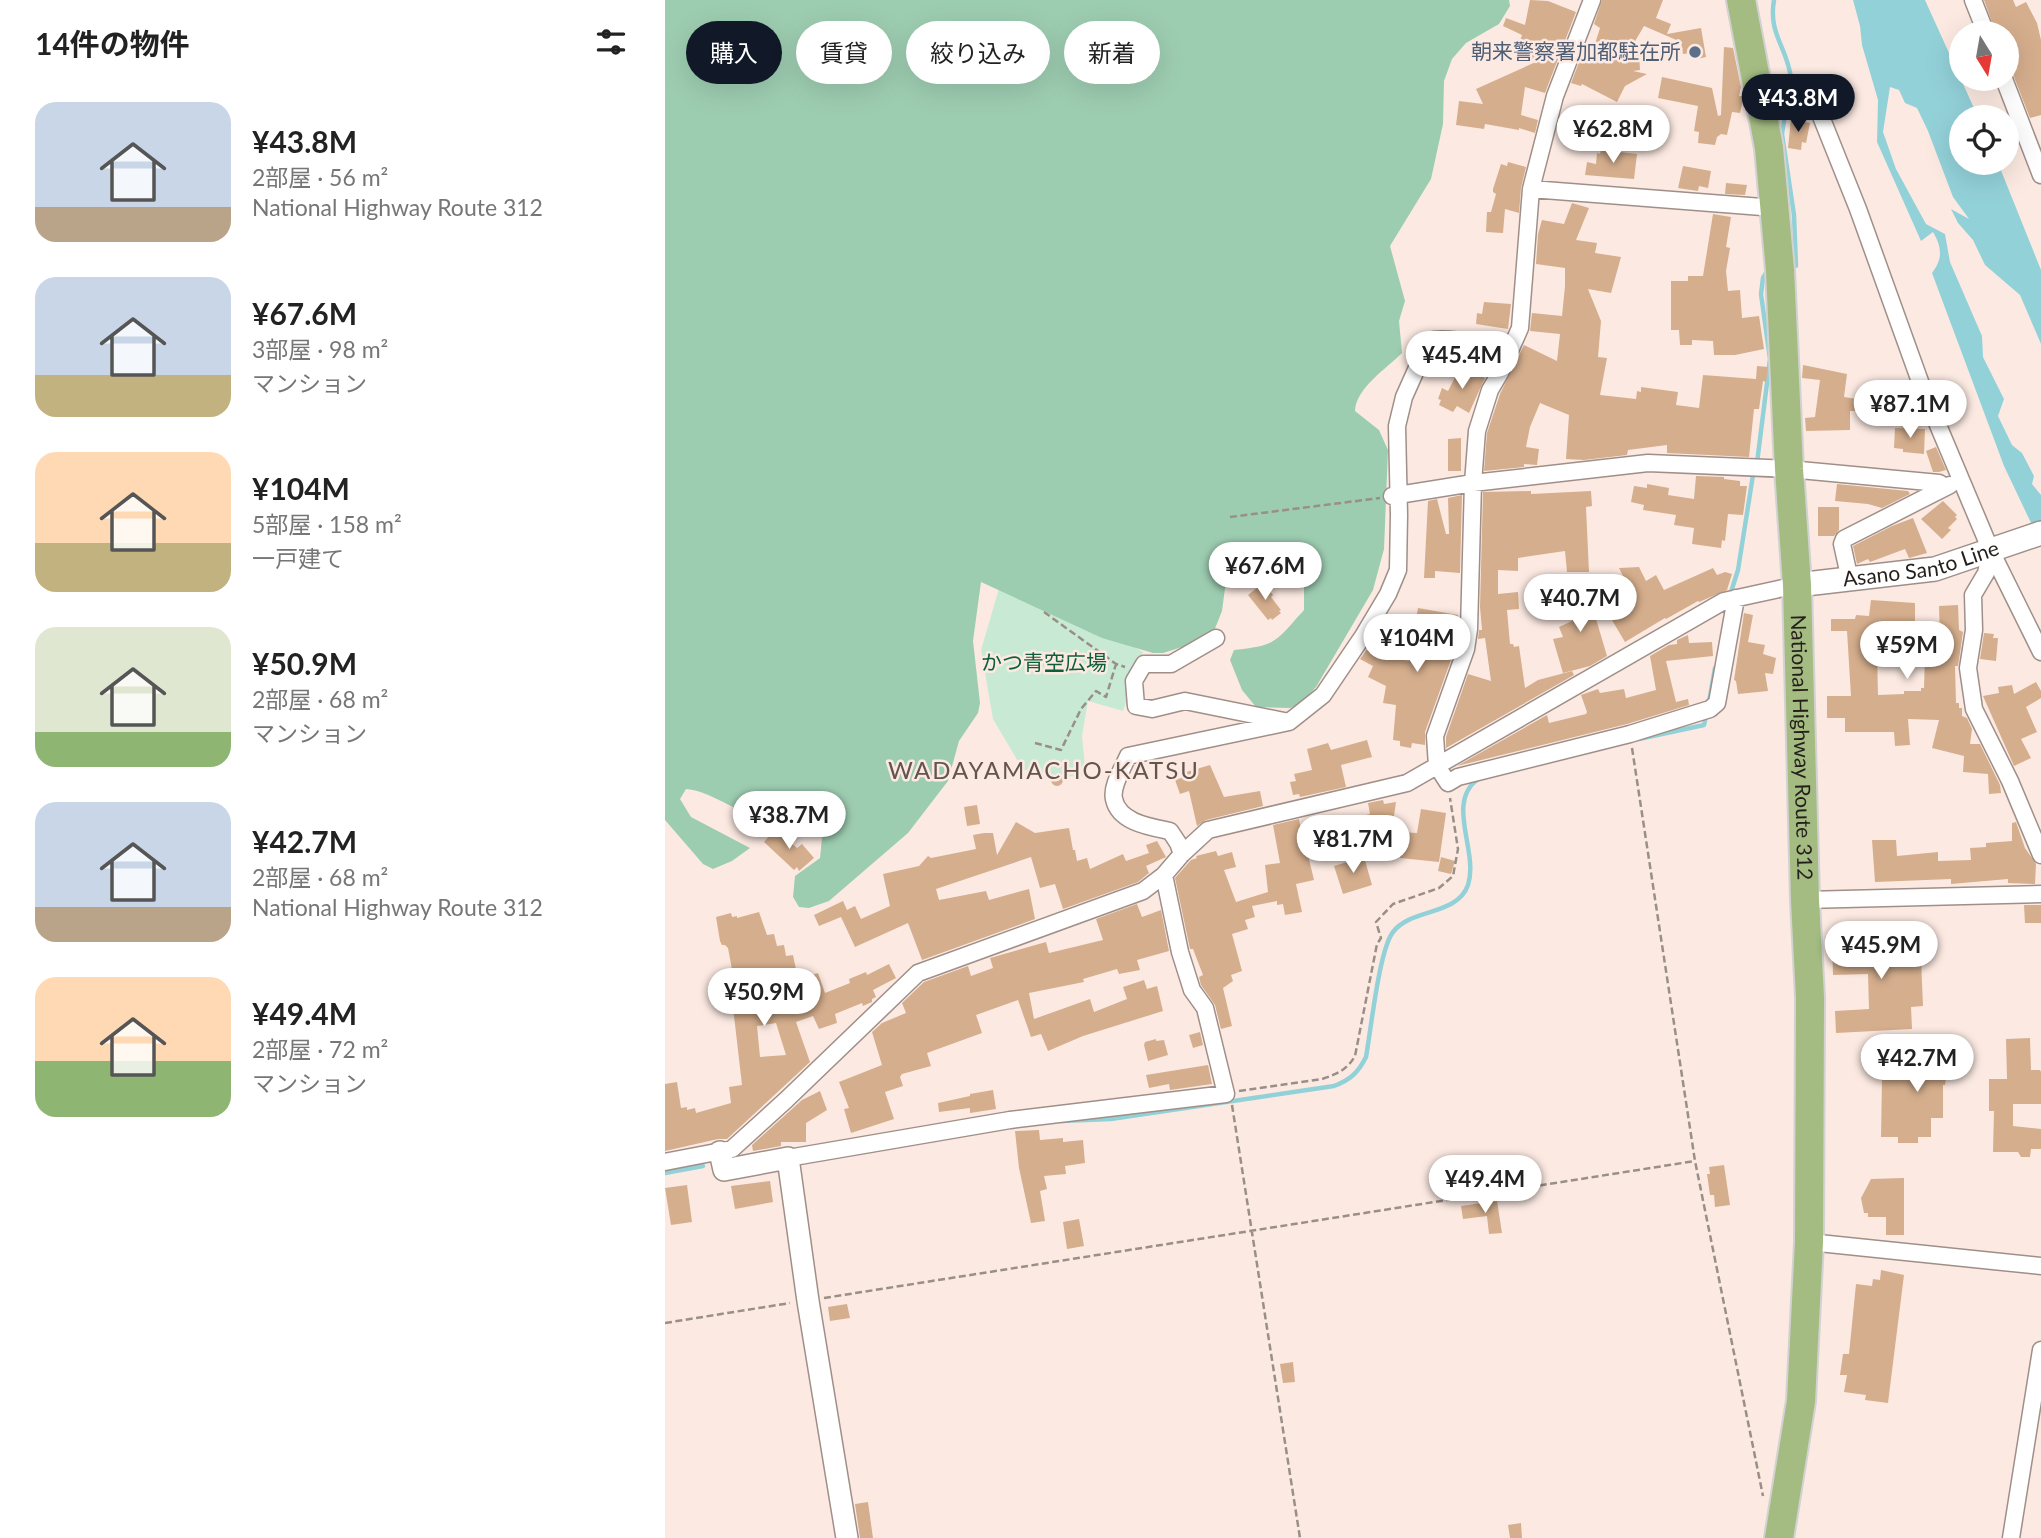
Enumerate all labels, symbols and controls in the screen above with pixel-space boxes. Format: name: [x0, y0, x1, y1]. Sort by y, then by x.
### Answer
chip: 購入: [686, 21, 782, 84]
chip: 賃貸: [796, 21, 892, 84]
chip: 絞り込み: [906, 21, 1050, 84]
chip: 新着: [1064, 21, 1160, 84]
north arrow: [1949, 21, 2019, 91]
map controls: [1949, 21, 2019, 175]
icon: filters: [592, 23, 630, 61]
text: 14件の物件: [35, 25, 190, 61]
place label: 朝来警察署加都駐在所: [1471, 38, 1681, 63]
marker: 朝来警察署加都駐在所: [1687, 44, 1703, 60]
pin: ¥43.8M: [1741, 74, 1855, 134]
text: ¥43.8M: [1758, 83, 1838, 111]
button: locate: [1949, 105, 2019, 175]
pin: ¥62.8M: [1556, 106, 1670, 165]
text: ¥62.8M: [1573, 114, 1653, 142]
text: ¥43.8M: [252, 123, 357, 159]
icon: home: [91, 130, 175, 214]
text: 2部屋 · 56 m²: [252, 163, 388, 191]
text: National Highway Route 312: [252, 193, 543, 221]
text: ¥67.6M: [252, 295, 357, 331]
icon: home: [91, 305, 175, 389]
pin: ¥45.4M: [1405, 332, 1519, 391]
text: 3部屋 · 98 m²: [252, 335, 388, 363]
text: ¥45.4M: [1422, 340, 1502, 368]
text: マンション: [252, 369, 367, 397]
pin: ¥87.1M: [1853, 380, 1967, 440]
text: ¥87.1M: [1870, 389, 1950, 417]
text: ¥104M: [252, 470, 350, 506]
icon: home: [91, 480, 175, 564]
text: 5部屋 · 158 m²: [252, 510, 402, 538]
street label: Asano Santo Line: [1841, 534, 2002, 591]
pin: ¥67.6M: [1208, 542, 1322, 602]
text: 一戸建て: [252, 544, 344, 572]
text: ¥67.6M: [1225, 551, 1305, 579]
pin: ¥40.7M: [1523, 574, 1637, 634]
text: ¥40.7M: [1540, 583, 1620, 611]
pin: ¥104M: [1368, 614, 1466, 674]
street label: National Highway Route 312: [1787, 614, 1818, 881]
pin: ¥59M: [1866, 622, 1948, 681]
text: ¥104M: [1379, 623, 1455, 651]
text: ¥59M: [1876, 630, 1938, 658]
text: ¥50.9M: [252, 645, 357, 681]
park label: かつ青空広場: [981, 649, 1107, 674]
icon: home: [91, 655, 175, 739]
text: 2部屋 · 68 m²: [252, 685, 388, 713]
text: マンション: [252, 719, 367, 747]
district label: WADAYAMACHO-KATSU: [888, 755, 1200, 784]
pin: ¥38.7M: [732, 792, 846, 851]
text: ¥38.7M: [749, 800, 829, 828]
pin: ¥81.7M: [1296, 816, 1410, 875]
text: ¥42.7M: [252, 823, 357, 859]
text: ¥81.7M: [1313, 824, 1393, 852]
icon: home: [91, 830, 175, 914]
text: 2部屋 · 68 m²: [252, 863, 388, 891]
text: National Highway Route 312: [252, 893, 543, 921]
pin: ¥45.9M: [1824, 922, 1938, 981]
text: ¥45.9M: [1841, 930, 1921, 958]
pin: ¥50.9M: [707, 968, 821, 1028]
text: ¥50.9M: [724, 977, 804, 1005]
text: ¥49.4M: [252, 995, 357, 1031]
icon: home: [91, 1005, 175, 1089]
pin: ¥42.7M: [1860, 1034, 1974, 1094]
text: 2部屋 · 72 m²: [252, 1035, 388, 1063]
text: ¥42.7M: [1877, 1043, 1957, 1071]
text: マンション: [252, 1069, 367, 1097]
pin: ¥49.4M: [1428, 1156, 1542, 1215]
text: ¥49.4M: [1445, 1164, 1525, 1192]

